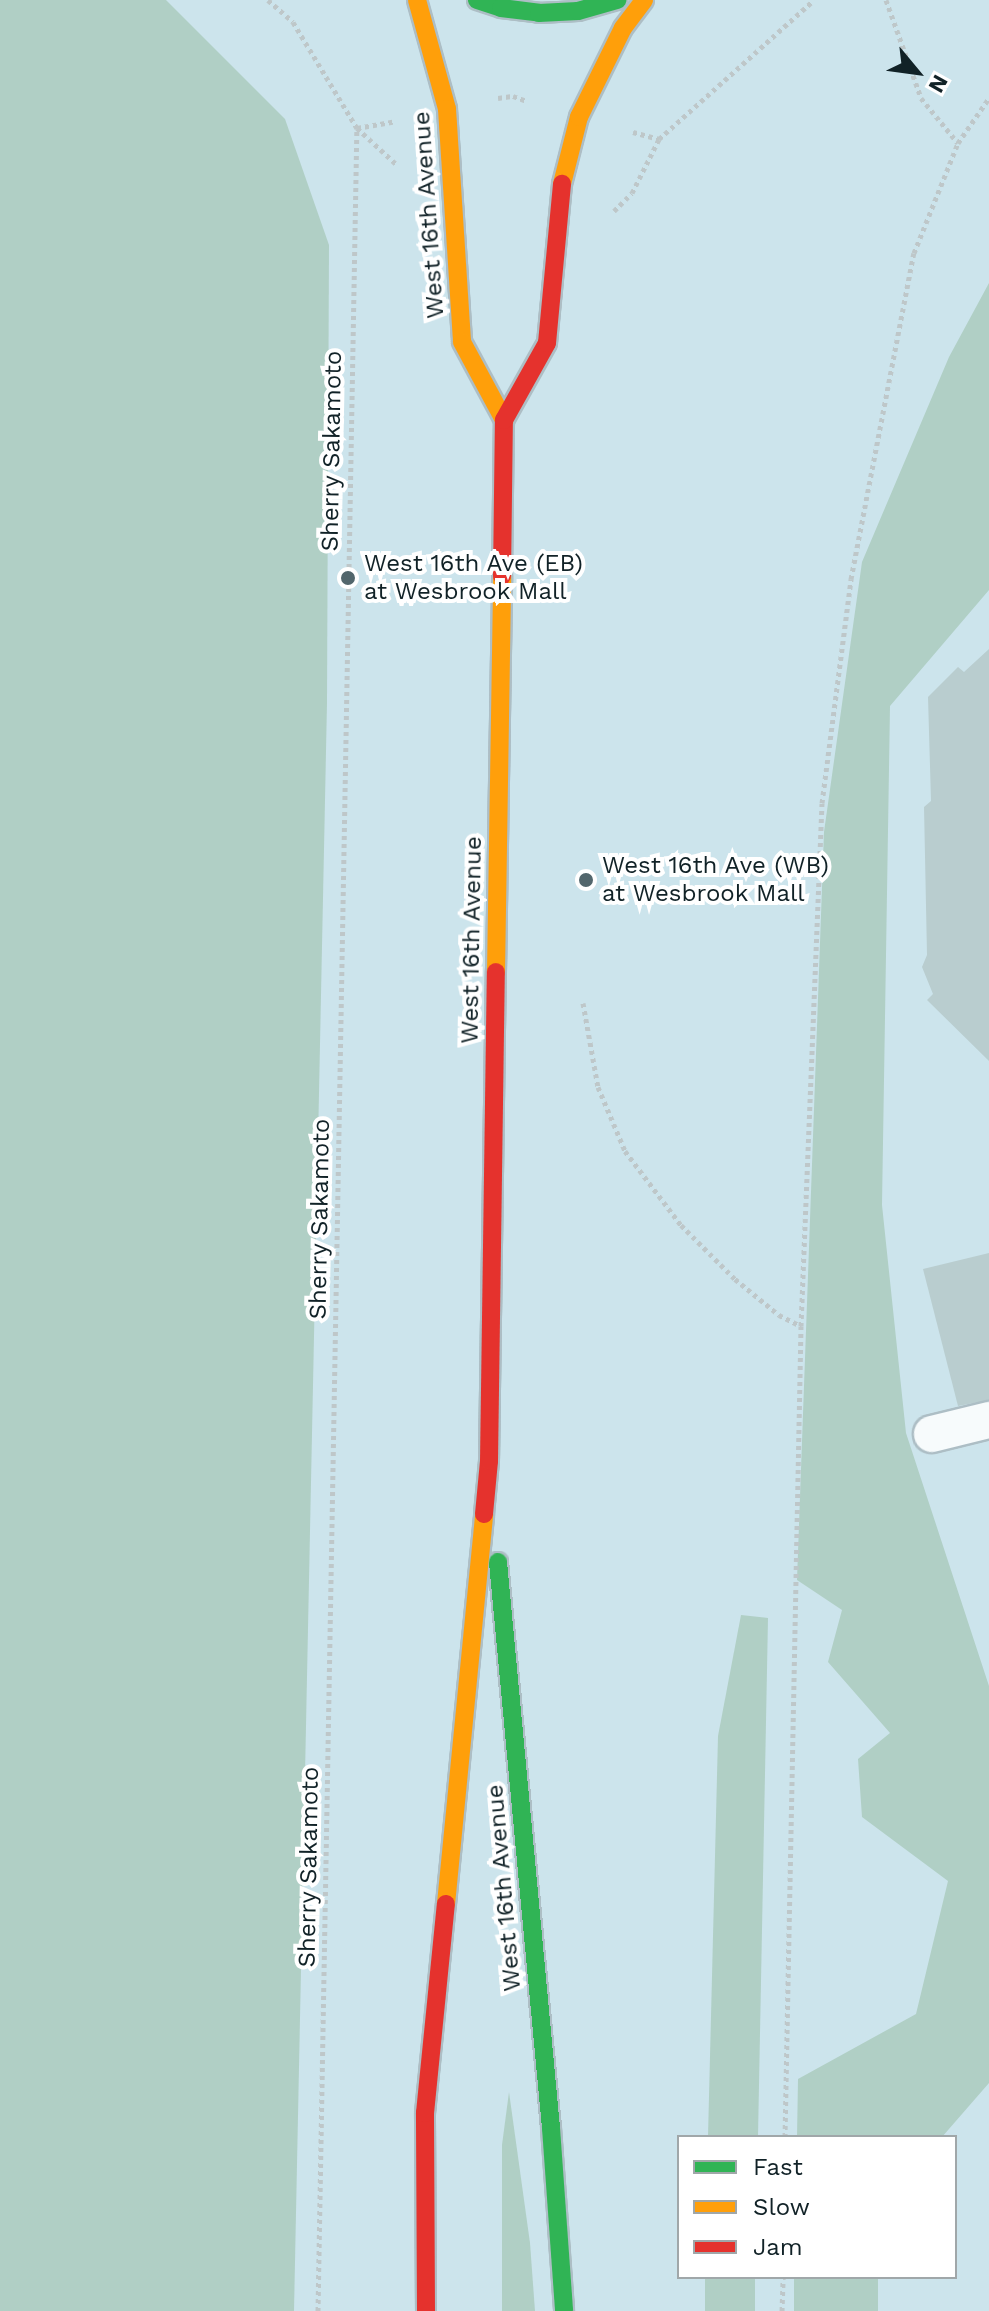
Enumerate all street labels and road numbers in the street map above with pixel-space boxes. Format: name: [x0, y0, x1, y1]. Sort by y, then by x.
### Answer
street label: West 16th Avenue: [407, 110, 451, 320]
street label: Sherry Sakamoto: [316, 350, 348, 552]
street label: West 16th Avenue: [456, 835, 488, 1045]
street label: Sherry Sakamoto: [304, 1118, 336, 1320]
street label: Sherry Sakamoto: [293, 1766, 325, 1968]
street label: West 16th Avenue: [481, 1783, 527, 1993]

